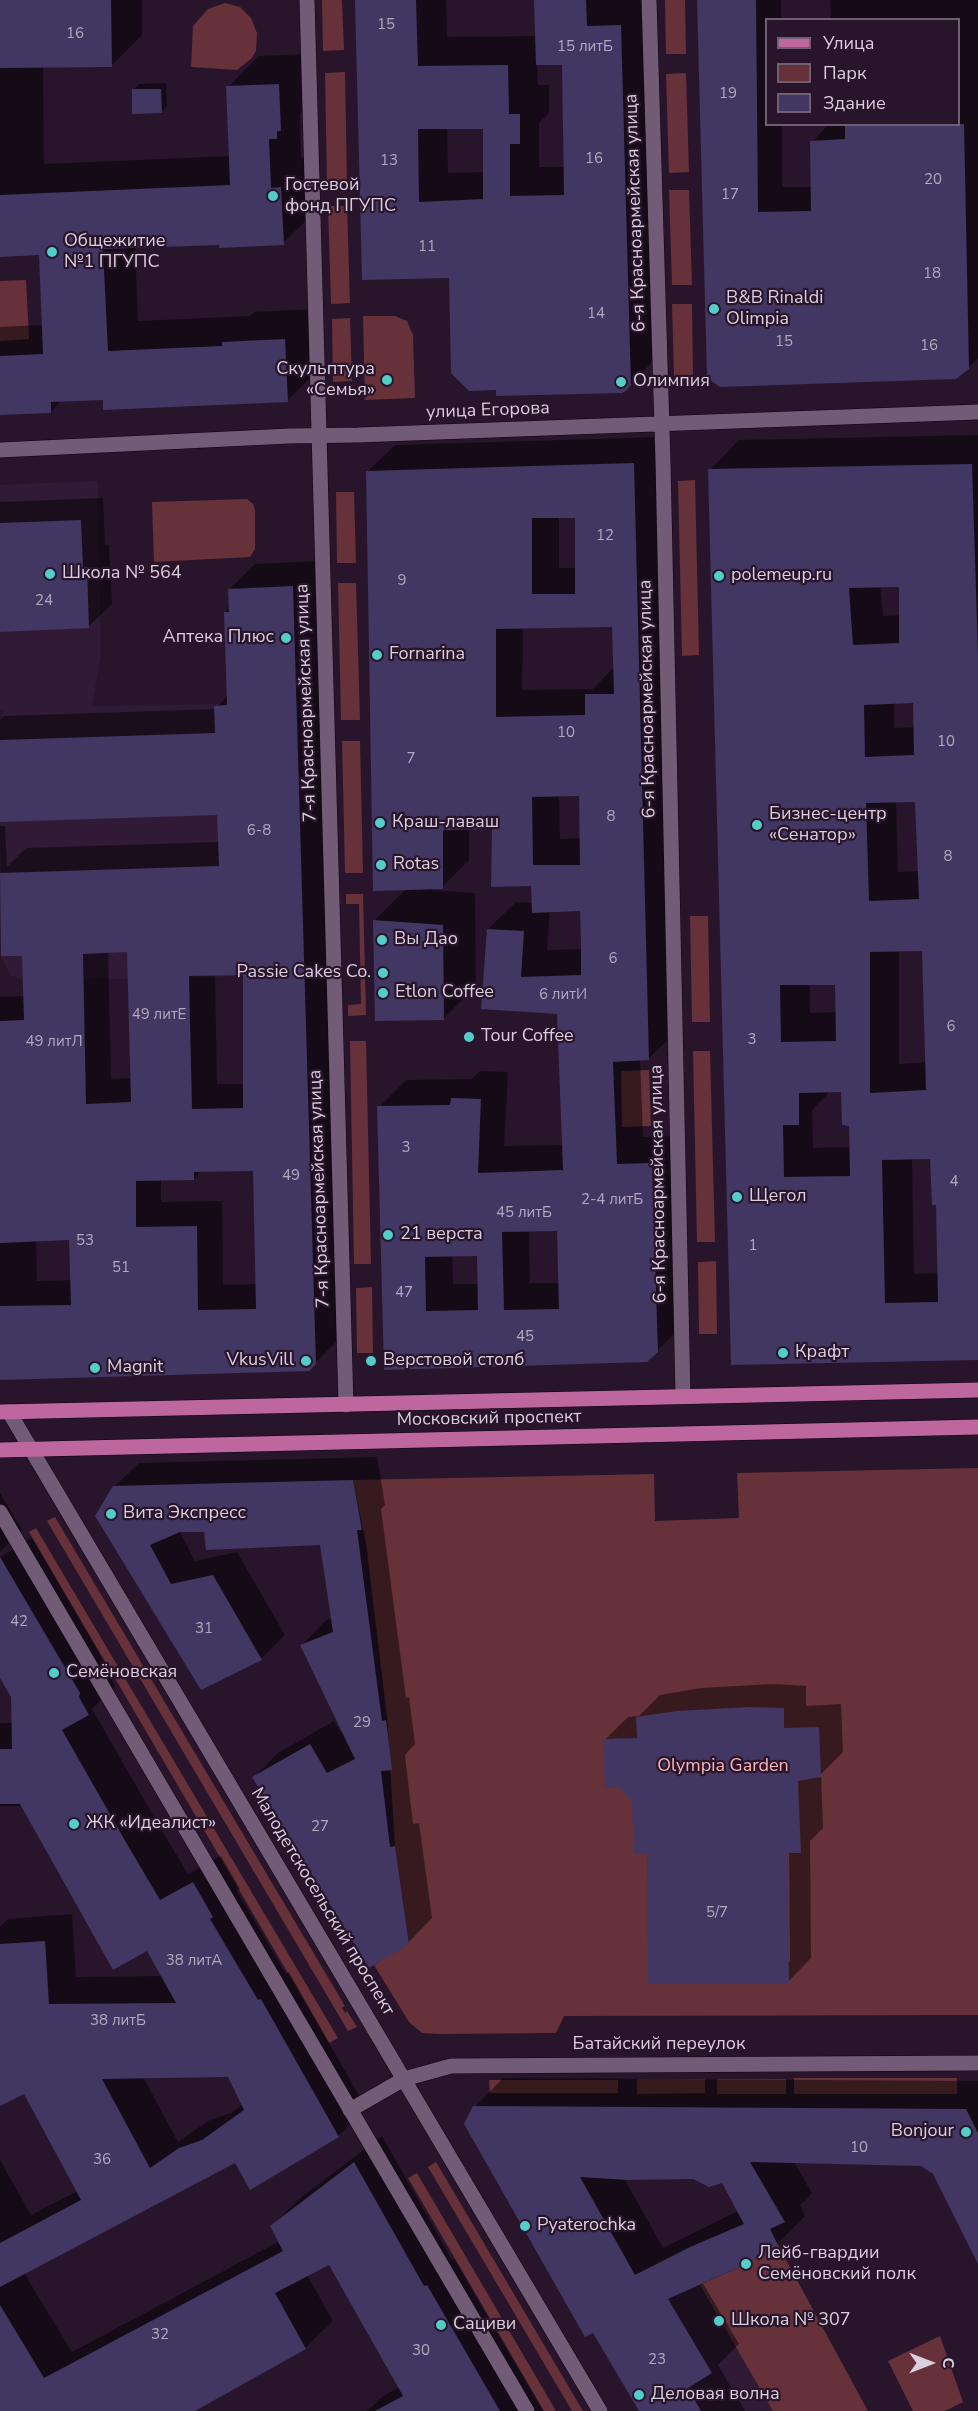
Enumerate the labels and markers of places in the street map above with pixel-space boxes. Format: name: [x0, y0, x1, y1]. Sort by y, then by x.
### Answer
place label: Гостевой фонд ПГУПС: [285, 175, 396, 218]
marker: Гостевой фонд ПГУПС: [266, 189, 280, 203]
place label: Общежитие №1 ПГУПС: [64, 231, 165, 274]
marker: Общежитие №1 ПГУПС: [45, 245, 59, 259]
place label: B&B Rinaldi Olimpia: [726, 288, 823, 330]
marker: B&B Rinaldi Olimpia: [707, 302, 721, 316]
place label: Скульптура «Семья»: [276, 359, 375, 401]
place label: Олимпия: [633, 371, 710, 393]
marker: Скульптура «Семья»: [380, 373, 394, 387]
marker: Олимпия: [614, 375, 628, 389]
place label: Школа № 564: [62, 563, 182, 585]
place label: polemeup.ru: [731, 565, 832, 587]
marker: Школа № 564: [43, 567, 57, 581]
marker: polemeup.ru: [712, 569, 726, 583]
place label: Аптека Плюс: [163, 627, 274, 649]
marker: Аптека Плюс: [279, 631, 293, 645]
place label: Fornarina: [389, 644, 465, 666]
marker: Fornarina: [370, 648, 384, 662]
place label: Бизнес-центр «Сенатор»: [769, 804, 887, 846]
place label: Краш-лаваш: [392, 812, 499, 834]
marker: Краш-лаваш: [373, 816, 387, 830]
marker: Бизнес-центр «Сенатор»: [750, 818, 764, 832]
place label: Rotas: [393, 854, 439, 876]
marker: Rotas: [374, 858, 388, 872]
place label: Вы Дао: [394, 929, 458, 951]
marker: Вы Дао: [375, 933, 389, 947]
place label: Passie Cakes Co.: [237, 962, 371, 984]
marker: Passie Cakes Co.: [376, 966, 390, 980]
place label: Etlon Coffee: [395, 982, 494, 1004]
marker: Etlon Coffee: [376, 986, 390, 1000]
place label: Tour Coffee: [481, 1026, 574, 1048]
marker: Tour Coffee: [462, 1030, 476, 1044]
place label: Щегол: [749, 1186, 807, 1208]
marker: Щегол: [730, 1190, 744, 1204]
place label: 21 верста: [400, 1224, 483, 1246]
marker: 21 верста: [381, 1228, 395, 1242]
place label: Крафт: [795, 1342, 849, 1364]
marker: Крафт: [776, 1346, 790, 1360]
place label: VkusVill: [227, 1350, 294, 1372]
place label: Верстовой столб: [383, 1350, 524, 1372]
marker: VkusVill: [299, 1354, 313, 1368]
marker: Верстовой столб: [364, 1354, 378, 1368]
place label: Magnit: [107, 1357, 163, 1379]
marker: Magnit: [88, 1361, 102, 1375]
place label: Вита Экспресс: [123, 1503, 246, 1525]
marker: Вита Экспресс: [104, 1507, 118, 1521]
place label: Семёновская: [66, 1662, 177, 1684]
marker: Семёновская: [47, 1666, 61, 1680]
place label: ЖК «Идеалист»: [86, 1813, 216, 1835]
marker: ЖК «Идеалист»: [67, 1817, 81, 1831]
place label: Bonjour: [891, 2121, 954, 2143]
marker: Bonjour: [959, 2125, 973, 2139]
place label: Pyaterochka: [537, 2215, 636, 2237]
marker: Pyaterochka: [518, 2219, 532, 2233]
place label: Лейб-гвардии Семёновский полк: [758, 2243, 916, 2286]
marker: Лейб-гвардии Семёновский полк: [739, 2257, 753, 2271]
place label: Школа № 307: [731, 2310, 851, 2332]
place label: Сациви: [453, 2314, 516, 2336]
marker: Школа № 307: [712, 2314, 726, 2328]
marker: Сациви: [434, 2318, 448, 2332]
place label: Деловая волна: [651, 2384, 780, 2406]
marker: Деловая волна: [632, 2388, 646, 2402]

